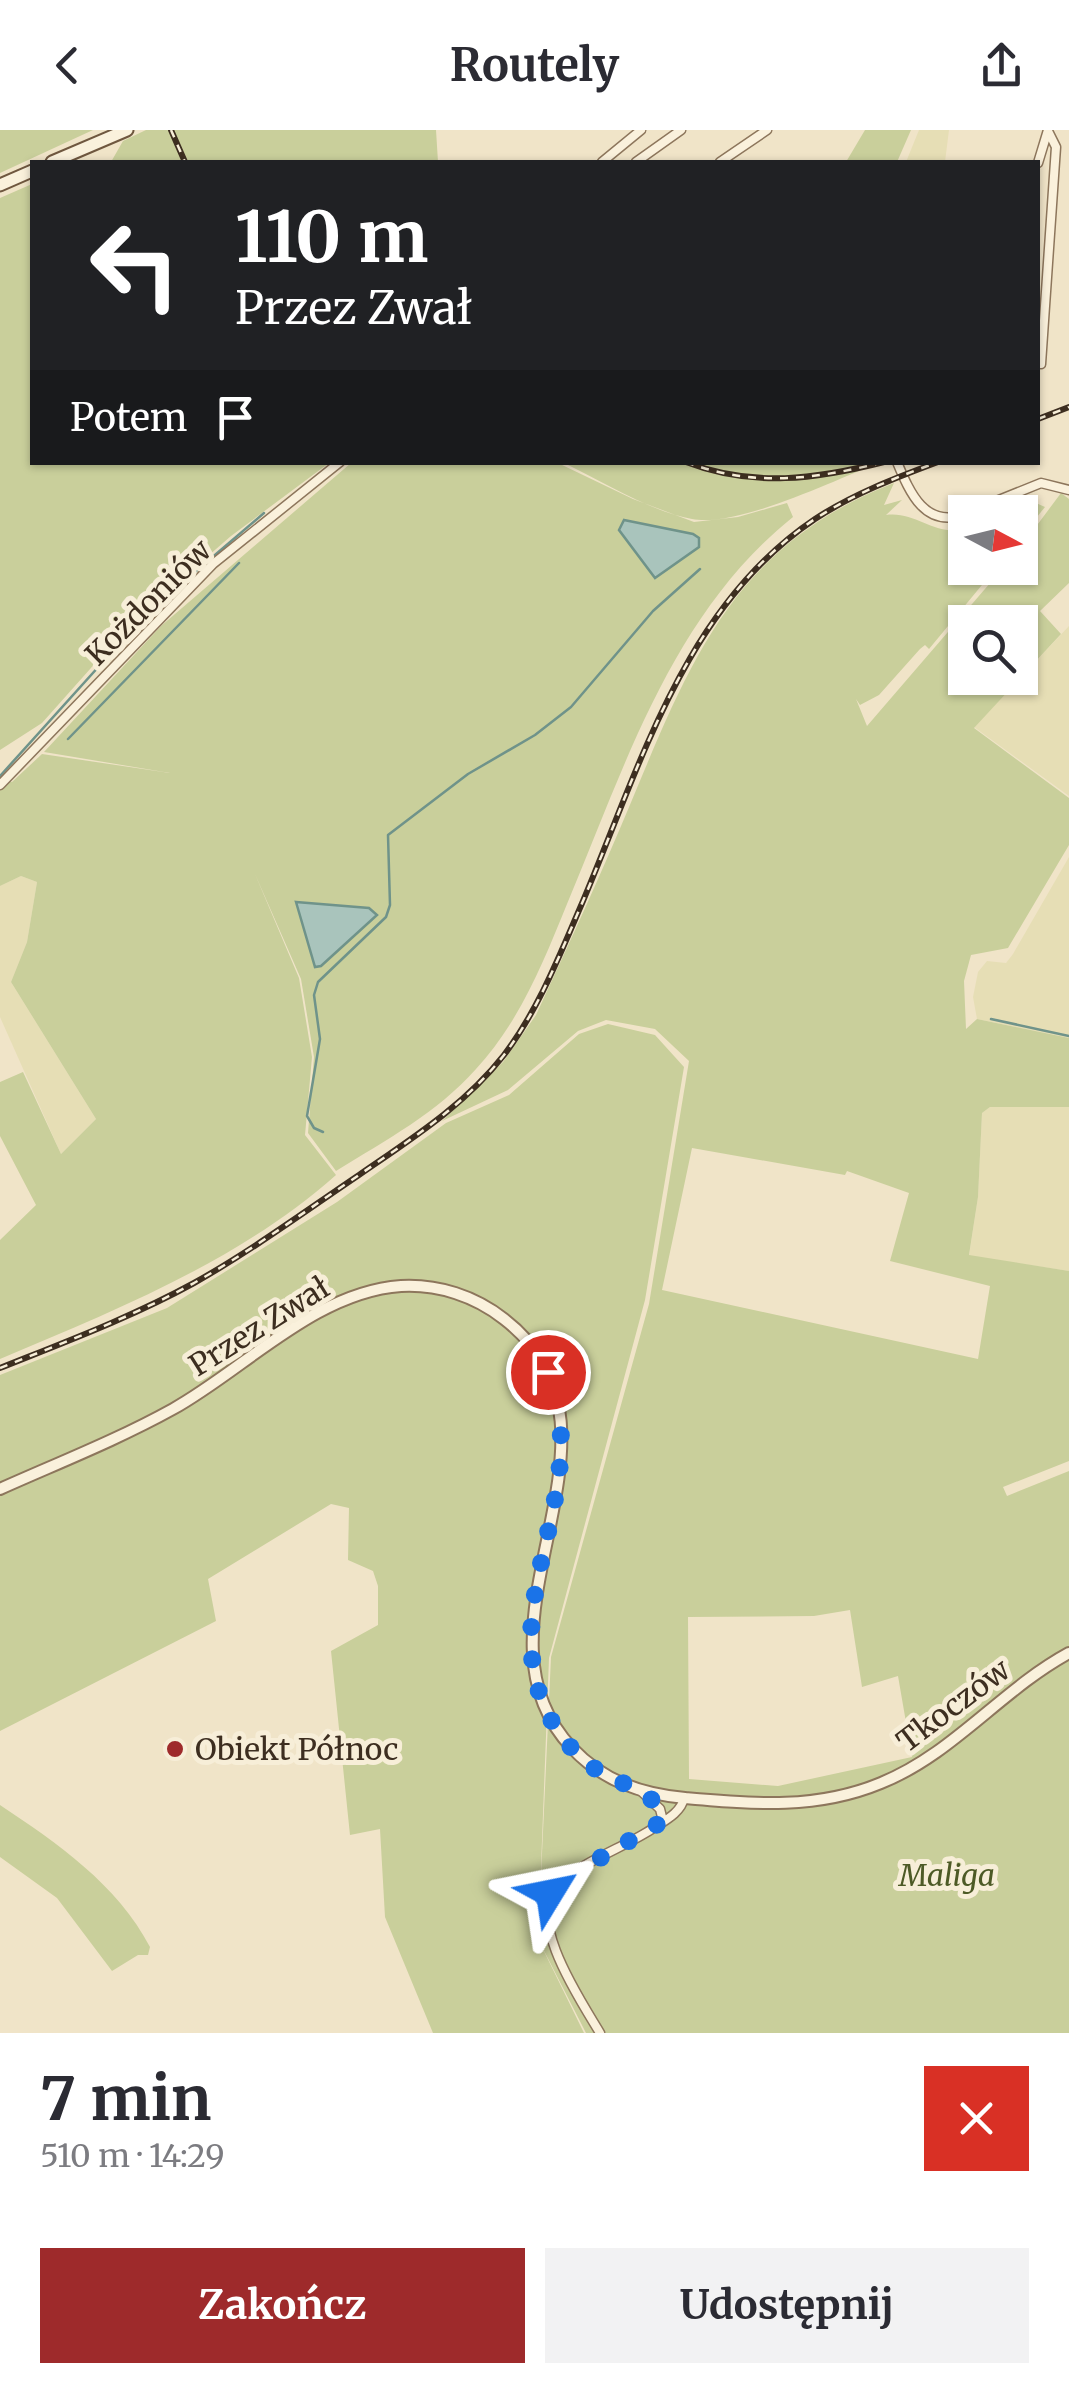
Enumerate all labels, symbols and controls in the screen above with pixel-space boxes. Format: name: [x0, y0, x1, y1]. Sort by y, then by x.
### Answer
text: Routely: [450, 37, 619, 93]
icon: back: [40, 38, 95, 93]
icon: share: [974, 38, 1029, 93]
text: 110 m: [235, 193, 428, 281]
icon: left: [70, 200, 200, 330]
text: Przez Zwał: [235, 280, 472, 336]
icon: arrive: [208, 390, 263, 445]
text: Potem: [70, 394, 188, 441]
north arrow: [948, 495, 1038, 585]
map controls: [948, 495, 1038, 695]
street label: Kożdoniów: [77, 531, 219, 673]
button: search: [948, 605, 1038, 695]
street label: Przez Zwał: [182, 1268, 336, 1384]
pin: [506, 1330, 591, 1415]
icon: arrive: [521, 1345, 576, 1400]
street label: Tkoczów: [889, 1650, 1018, 1760]
place label: Obiekt Północ: [195, 1730, 398, 1768]
marker: Obiekt Północ: [164, 1738, 186, 1760]
position arrow: [498, 1841, 602, 1945]
park label: Maliga: [897, 1856, 995, 1894]
text: 7 min: [40, 2061, 212, 2136]
button: close: [924, 2066, 1029, 2171]
text: 510 m · 14:29: [40, 2136, 225, 2176]
button: Zakończ: [40, 2248, 525, 2363]
button: Udostępnij: [545, 2248, 1029, 2363]

